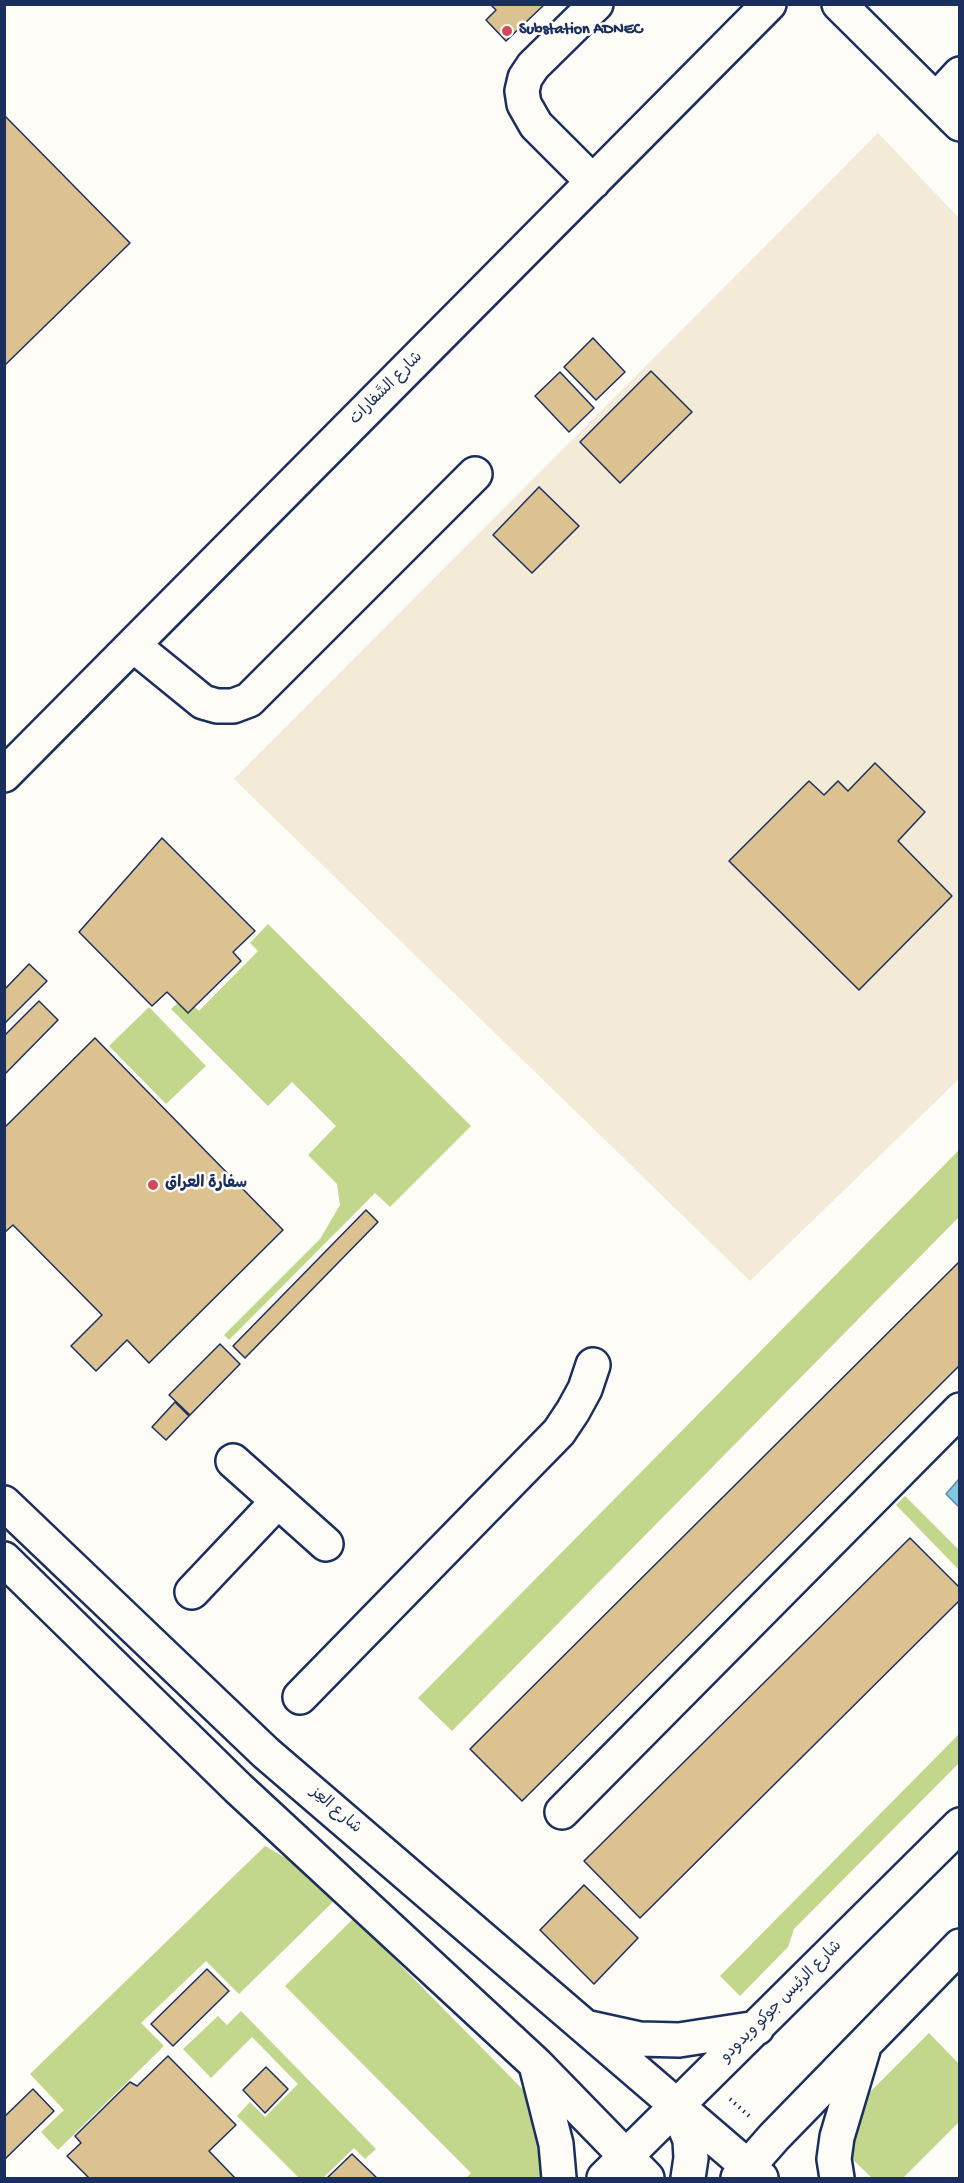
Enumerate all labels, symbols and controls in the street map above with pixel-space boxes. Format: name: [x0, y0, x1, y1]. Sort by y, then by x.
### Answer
place label: Substation ADNEC: [519, 21, 642, 41]
marker: Substation ADNEC: [500, 24, 514, 38]
street label: شارع السَّفارات: [346, 348, 428, 430]
place label: سفارة العراق: [165, 1175, 247, 1195]
marker: سفارة العراق: [146, 1178, 160, 1192]
street label: شارع العِز: [305, 1783, 365, 1839]
street label: شارع الرئيس جوكو ويدودو: [717, 1937, 847, 2067]

